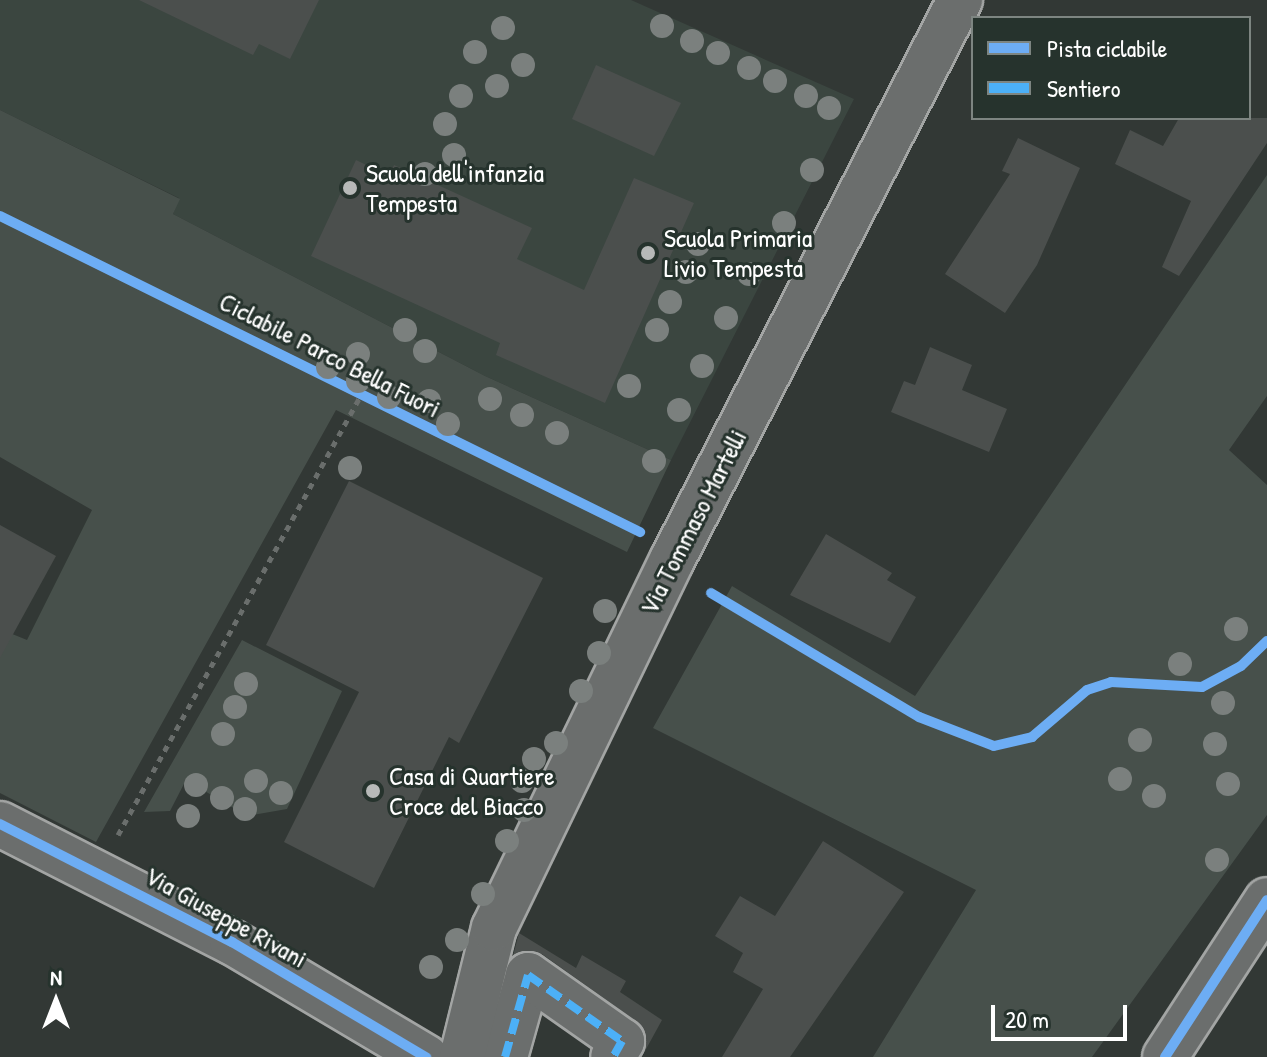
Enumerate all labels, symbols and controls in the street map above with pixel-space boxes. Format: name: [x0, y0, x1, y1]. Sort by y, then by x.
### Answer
legend: [971, 16, 1251, 120]
text: Pista ciclabile: [1047, 32, 1167, 64]
text: Sentiero: [1047, 72, 1121, 104]
place label: Scuola dell'infanzia Tempesta: [366, 157, 544, 218]
marker: Scuola dell'infanzia Tempesta: [341, 179, 359, 197]
place label: Scuola Primaria Livio Tempesta: [664, 222, 812, 284]
marker: Scuola Primaria Livio Tempesta: [639, 244, 657, 262]
street label: Ciclabile Parco Bella Fuori: [214, 286, 446, 424]
street label: Via Tommaso Martelli: [633, 424, 753, 620]
place label: Casa di Quartiere Croce del Biacco: [389, 760, 555, 822]
marker: Casa di Quartiere Croce del Biacco: [364, 782, 382, 800]
street label: Via Giuseppe Rivani: [140, 860, 312, 974]
north arrow: [16, 961, 96, 1041]
text: N: [50, 962, 62, 992]
scale bar: [995, 989, 1131, 1039]
text: 20 m: [1005, 1003, 1049, 1035]

